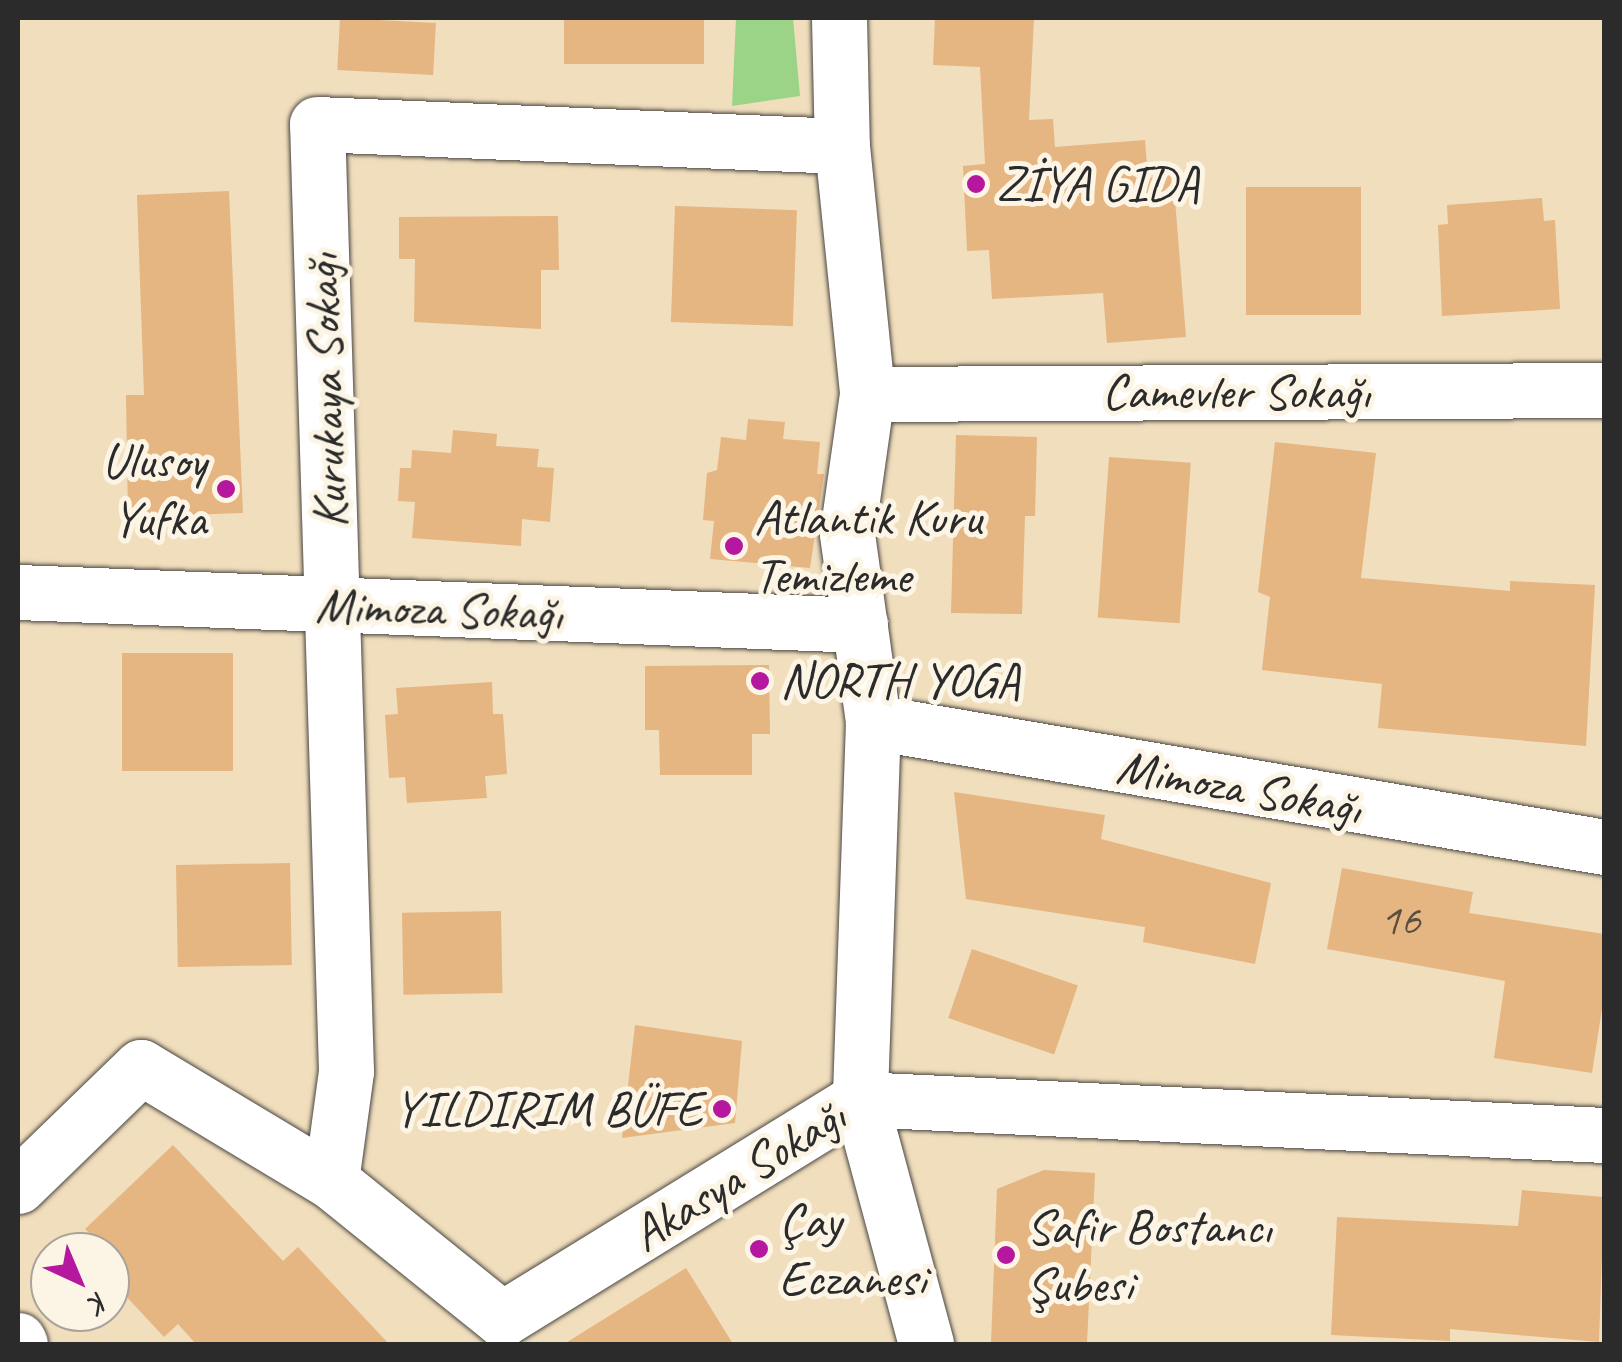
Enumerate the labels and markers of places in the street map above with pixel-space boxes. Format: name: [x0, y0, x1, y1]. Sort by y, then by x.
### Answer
place label: ZİYA GIDA: [996, 154, 1199, 214]
marker: ZİYA GIDA: [965, 173, 987, 195]
place label: Ulusoy Yufka: [102, 430, 206, 548]
marker: Ulusoy Yufka: [215, 478, 237, 500]
place label: Atlantik Kuru Temizleme: [754, 487, 982, 604]
marker: Atlantik Kuru Temizleme: [723, 535, 745, 557]
place label: NORTH YOGA: [780, 651, 1021, 711]
marker: NORTH YOGA: [749, 670, 771, 692]
place label: YILDIRIM BÜFE: [393, 1079, 702, 1139]
marker: YILDIRIM BÜFE: [711, 1098, 733, 1120]
place label: Çay Eczanesi: [779, 1190, 926, 1308]
place label: Safir Bostancı Şubesi: [1026, 1196, 1272, 1314]
marker: Çay Eczanesi: [748, 1238, 770, 1260]
marker: Safir Bostancı Şubesi: [995, 1244, 1017, 1266]

